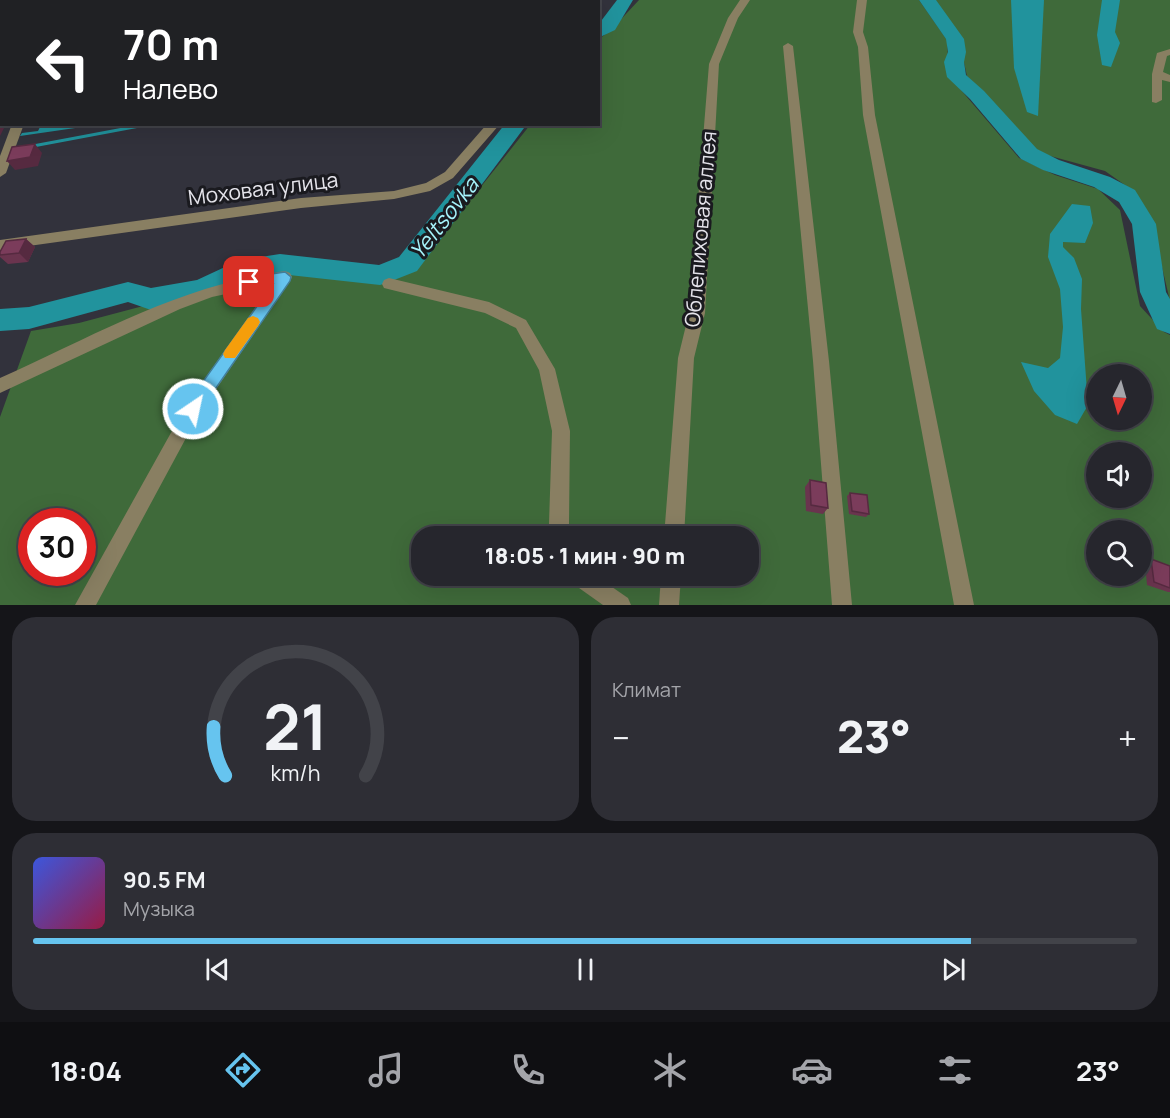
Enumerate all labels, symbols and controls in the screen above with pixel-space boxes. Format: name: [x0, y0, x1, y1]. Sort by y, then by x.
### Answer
text: 70 m: [123, 15, 219, 73]
icon: left: [24, 24, 102, 102]
text: Налево: [123, 70, 218, 107]
street label: Облепиховая аллея: [677, 130, 723, 328]
street label: Моховая улица: [186, 165, 340, 211]
water label: Yeltsovka: [403, 170, 486, 265]
pin: [223, 256, 274, 307]
icon: arrive: [232, 265, 265, 298]
north arrow: [1086, 364, 1152, 430]
map controls: [1086, 364, 1152, 586]
position arrow: [161, 377, 225, 441]
button: sound: [1086, 442, 1152, 508]
speed limit sign: 30: [18, 508, 96, 586]
button: search: [1086, 520, 1152, 586]
text: 18:05 · 1 мин · 90 m: [485, 541, 685, 571]
text: Климат: [612, 676, 681, 703]
text: 21: [263, 683, 328, 769]
text: 23°: [837, 705, 911, 767]
text: −: [612, 715, 630, 760]
text: +: [1118, 715, 1137, 760]
text: km/h: [271, 758, 320, 787]
text: 90.5 FM: [123, 865, 205, 895]
text: Музыка: [123, 895, 195, 922]
icon: previous: [201, 953, 234, 986]
icon: pause: [569, 953, 602, 986]
icon: next: [937, 953, 970, 986]
icon: directions: [222, 1049, 264, 1091]
icon: music: [365, 1049, 407, 1091]
icon: phone: [507, 1049, 549, 1091]
icon: climate: [649, 1049, 691, 1091]
icon: car: [791, 1049, 833, 1091]
icon: filters: [934, 1049, 976, 1091]
text: 18:04: [50, 1052, 122, 1089]
text: 23°: [1076, 1052, 1120, 1089]

